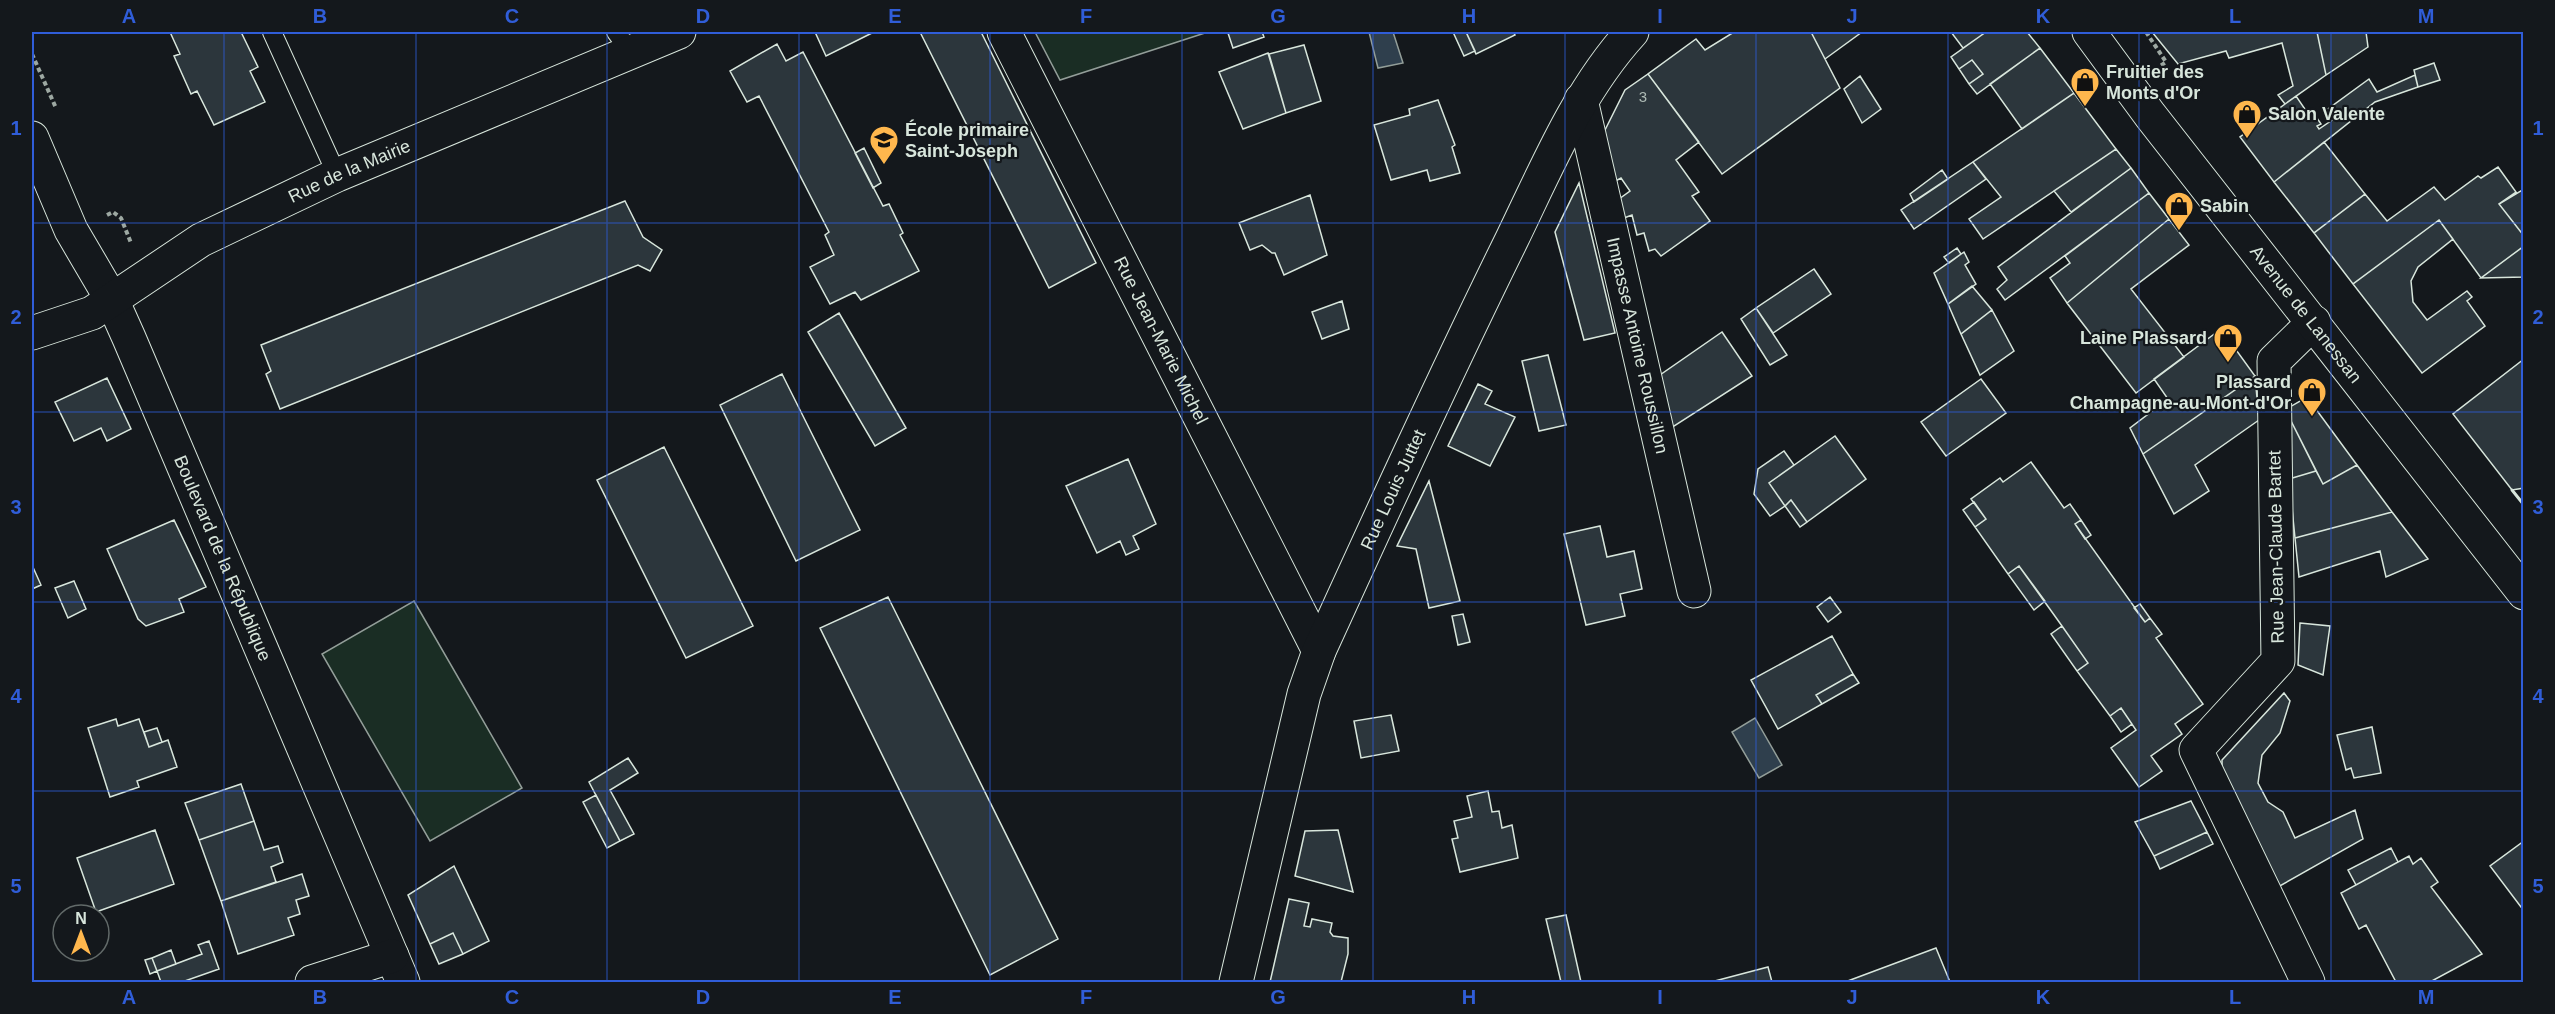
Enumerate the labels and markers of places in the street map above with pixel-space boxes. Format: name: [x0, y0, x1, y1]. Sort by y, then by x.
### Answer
place label: Fruitier des Monts d'Or: [2106, 62, 2204, 103]
shop icon: Fruitier des Monts d'Or: [2069, 66, 2101, 108]
shop icon: Salon Valente: [2231, 98, 2263, 140]
place label: Salon Valente: [2268, 104, 2385, 124]
place label: École primaire Saint-Joseph: [905, 119, 1029, 161]
school or university icon: École primaire Saint-Joseph: [868, 124, 900, 166]
shop icon: Sabin: [2163, 190, 2195, 232]
place label: Sabin: [2200, 196, 2249, 216]
shop icon: Laine Plassard: [2212, 322, 2244, 364]
place label: Laine Plassard: [2080, 328, 2207, 348]
place label: Plassard Champagne-au-Mont-d'Or: [2070, 372, 2291, 413]
shop icon: Plassard Champagne-au-Mont-d'Or: [2296, 376, 2328, 418]

